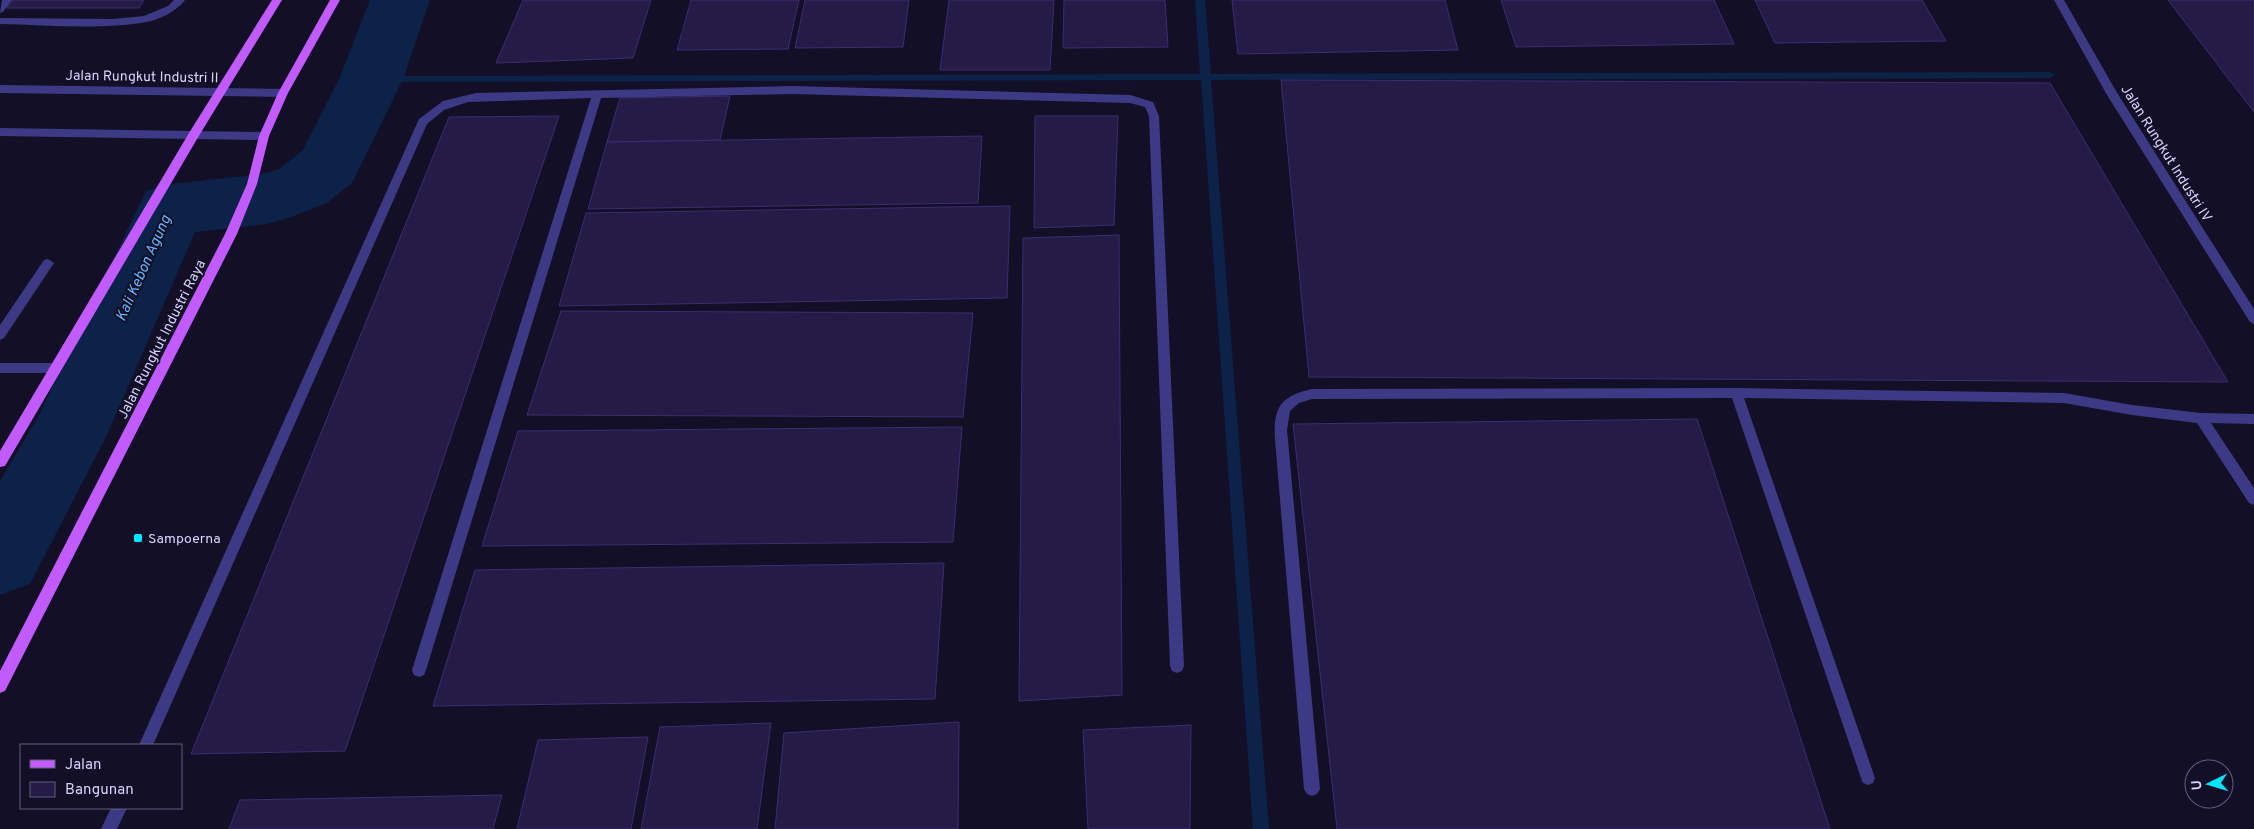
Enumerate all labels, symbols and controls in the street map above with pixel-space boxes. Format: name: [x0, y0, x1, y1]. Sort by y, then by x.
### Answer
street label: Jalan Rungkut Industri II: [65, 68, 219, 87]
street label: Jalan Rungkut Industri IV: [2117, 82, 2215, 225]
water label: Kali Kebon Agung: [112, 212, 177, 325]
street label: Jalan Rungkut Industri Raya: [115, 257, 210, 422]
place label: Sampoerna: [148, 531, 221, 548]
marker: Sampoerna: [132, 532, 144, 544]
legend: [20, 744, 182, 809]
text: Jalan: [65, 756, 102, 775]
north arrow: [2184, 759, 2234, 809]
text: U: [2189, 779, 2206, 791]
text: Bangunan: [65, 781, 134, 800]

